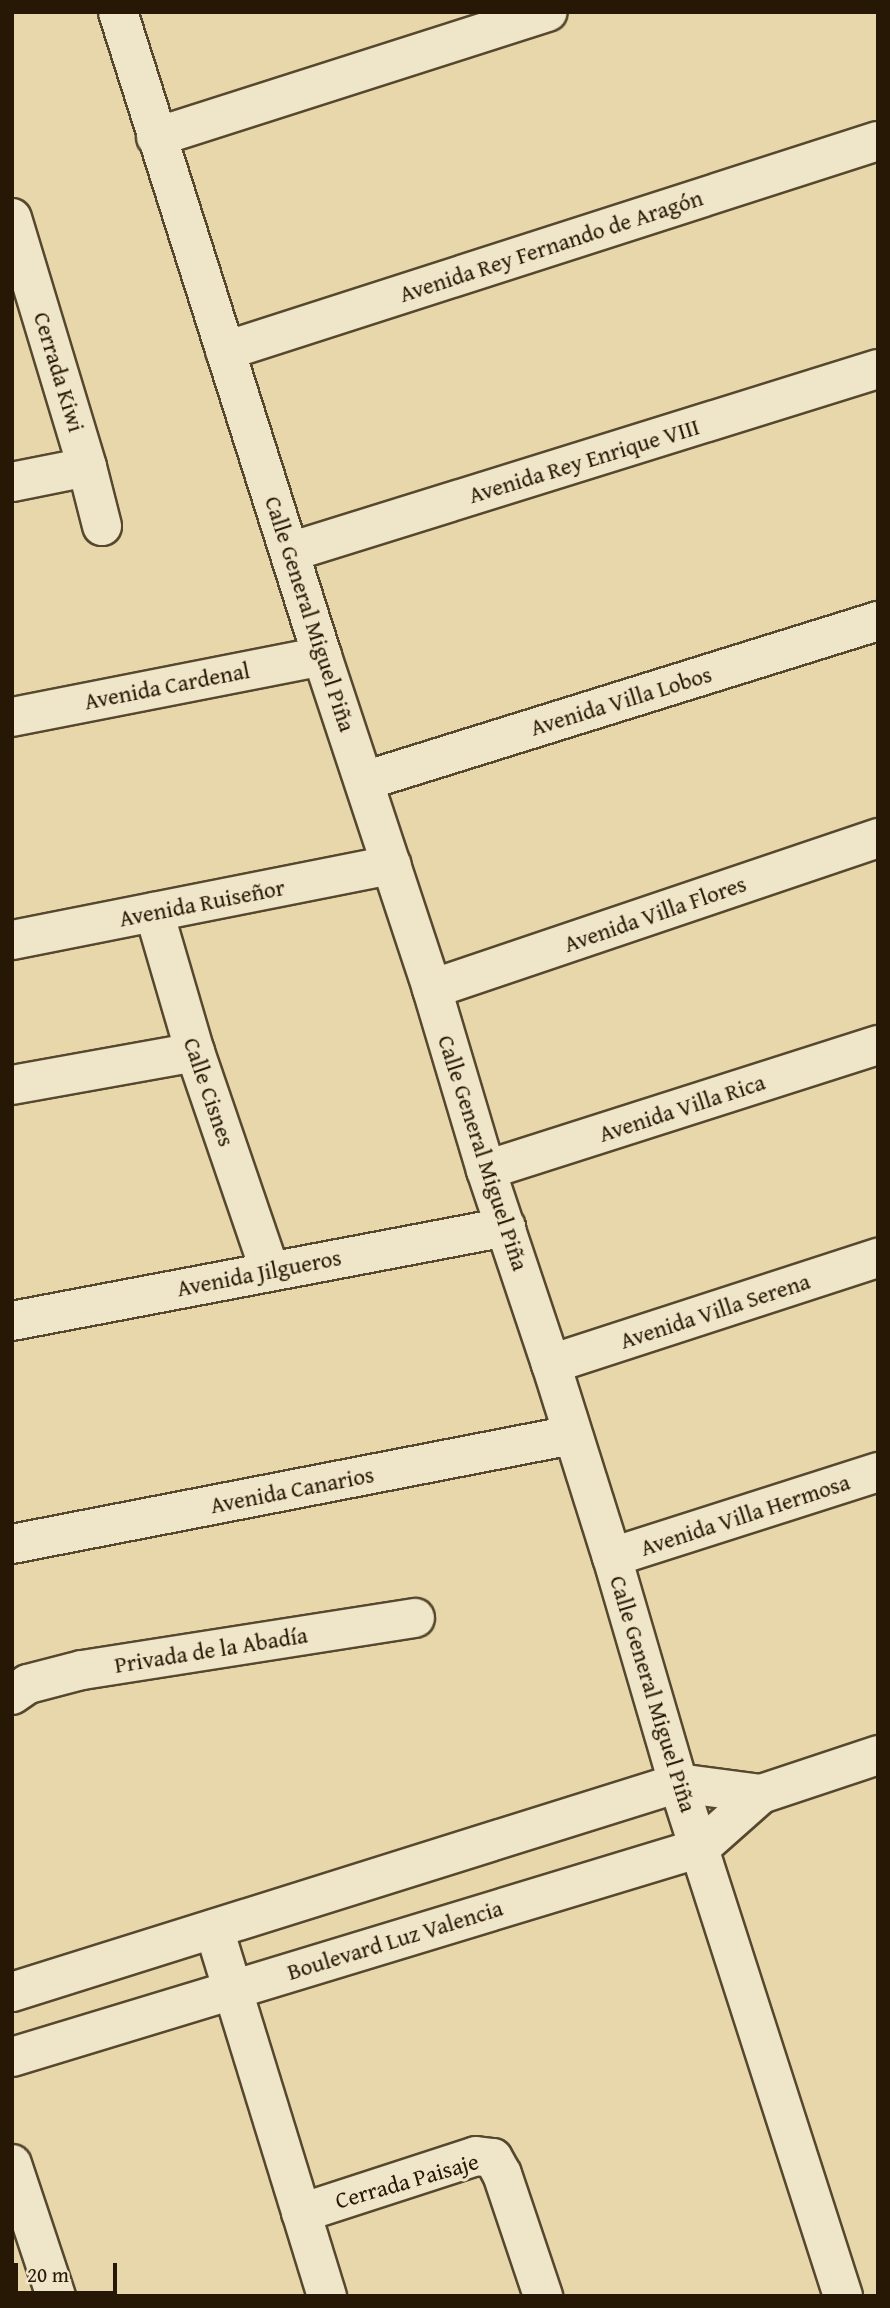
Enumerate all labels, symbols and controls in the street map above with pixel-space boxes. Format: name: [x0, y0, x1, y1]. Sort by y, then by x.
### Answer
street label: Avenida Rey Fernando de Aragón: [396, 184, 706, 308]
street label: Cerrada Kiwi: [28, 309, 90, 435]
street label: Avenida Rey Enrique VIII: [465, 413, 703, 509]
street label: Calle General Miguel Piña: [259, 493, 361, 735]
street label: Avenida Cardenal: [82, 656, 252, 716]
street label: Avenida Villa Lobos: [527, 660, 715, 742]
street label: Avenida Villa Flores: [560, 870, 750, 958]
street label: Avenida Ruiseñor: [117, 873, 287, 933]
street label: Calle General Miguel Piña: [432, 1032, 534, 1274]
street label: Calle Cisnes: [178, 1034, 240, 1150]
street label: Avenida Villa Rica: [595, 1068, 769, 1148]
street label: Avenida Jilgueros: [174, 1244, 344, 1302]
street label: Avenida Villa Serena: [616, 1267, 814, 1355]
street label: Avenida Canarios: [208, 1461, 376, 1519]
street label: Avenida Villa Hermosa: [637, 1468, 853, 1562]
street label: Calle General Miguel Piña: [604, 1572, 702, 1816]
street label: Privada de la Abadía: [112, 1621, 310, 1679]
street label: Boulevard Luz Valencia: [284, 1894, 506, 1986]
street label: Cerrada Paisaje: [332, 2147, 482, 2215]
scale bar: [18, 2248, 121, 2292]
text: 20 m: [27, 2259, 69, 2290]

